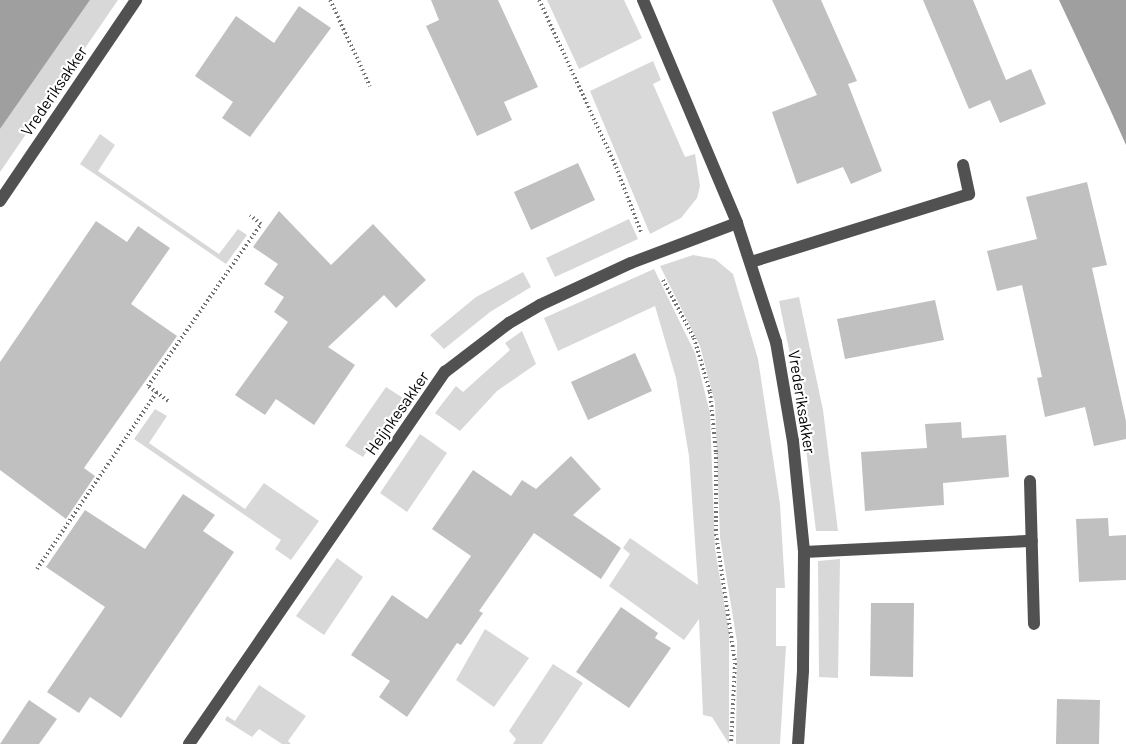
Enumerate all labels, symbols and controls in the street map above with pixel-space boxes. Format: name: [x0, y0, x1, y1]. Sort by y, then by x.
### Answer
street label: Vrederiksakker: [17, 42, 91, 140]
street label: Vrederiksakker: [784, 349, 820, 455]
street label: Heijnkesakker: [361, 367, 433, 459]

